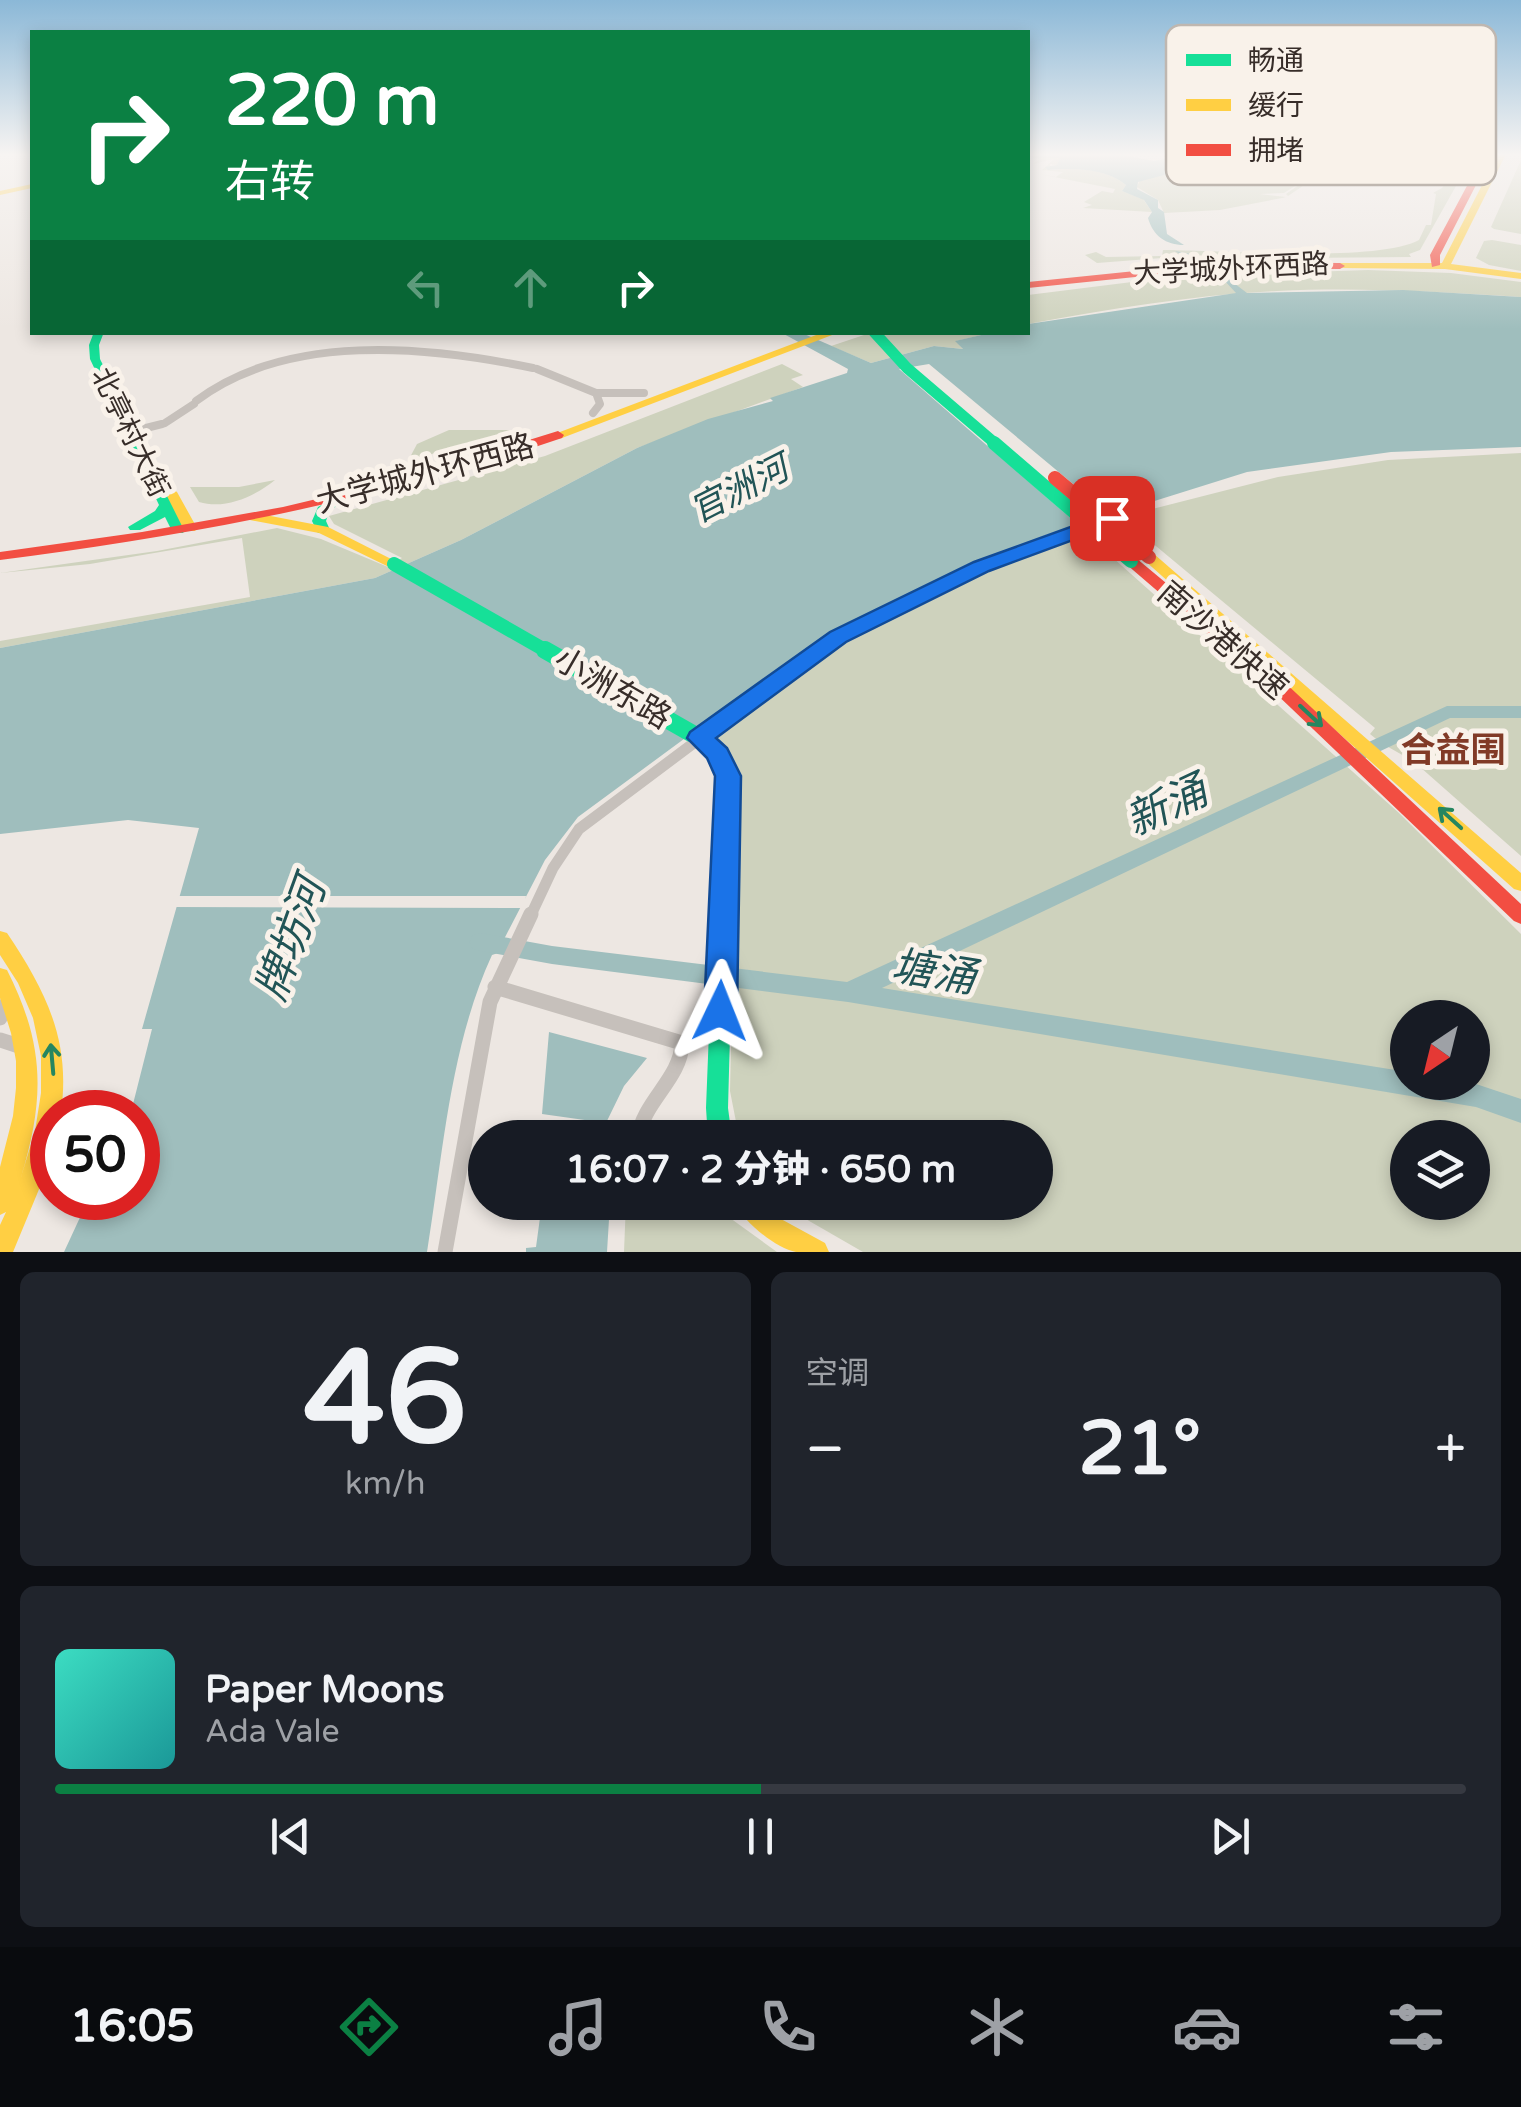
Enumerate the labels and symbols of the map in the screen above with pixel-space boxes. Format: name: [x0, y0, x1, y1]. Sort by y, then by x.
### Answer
legend: [1166, 25, 1496, 185]
text: 畅通: [1248, 44, 1304, 78]
text: 缓行: [1248, 89, 1304, 123]
text: 拥堵: [1248, 134, 1304, 168]
street label: 大学城外环西路: [1132, 247, 1330, 291]
street label: 北亭村大街: [84, 362, 176, 503]
street label: 大学城外环西路: [312, 427, 538, 521]
water label: 官洲河: [683, 445, 801, 532]
pin: [1070, 476, 1155, 561]
street label: 南沙港快速: [1149, 574, 1295, 708]
street label: 小洲东路: [548, 640, 677, 737]
one-way arrow: [1297, 704, 1323, 728]
district label: 合益围: [1400, 730, 1506, 772]
water label: 新涌: [1118, 764, 1219, 847]
one-way arrow: [1437, 807, 1463, 830]
water label: 牌坊河: [246, 865, 339, 1007]
water label: 塘涌: [888, 941, 983, 1005]
position arrow: [668, 959, 772, 1063]
north arrow: [1390, 1000, 1490, 1100]
one-way arrow: [43, 1044, 62, 1076]
speed limit sign: 50: [30, 1090, 160, 1220]

